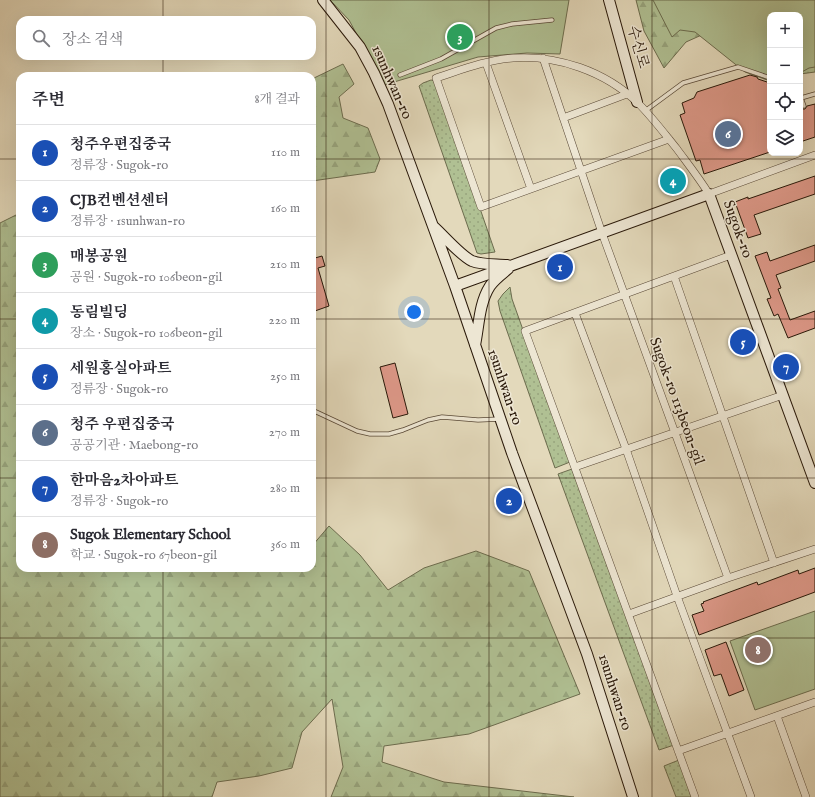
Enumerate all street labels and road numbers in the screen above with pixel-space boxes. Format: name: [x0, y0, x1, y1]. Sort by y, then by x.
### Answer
street label: 수신로: [623, 23, 653, 71]
street label: 1sunhwan-ro: [367, 42, 417, 122]
street label: Sugok-ro: [719, 197, 757, 261]
street label: Sugok-ro 113beon-gil: [645, 335, 709, 468]
street label: 1sunhwan-ro: [483, 346, 527, 428]
street label: 1sunhwan-ro: [594, 651, 636, 733]

